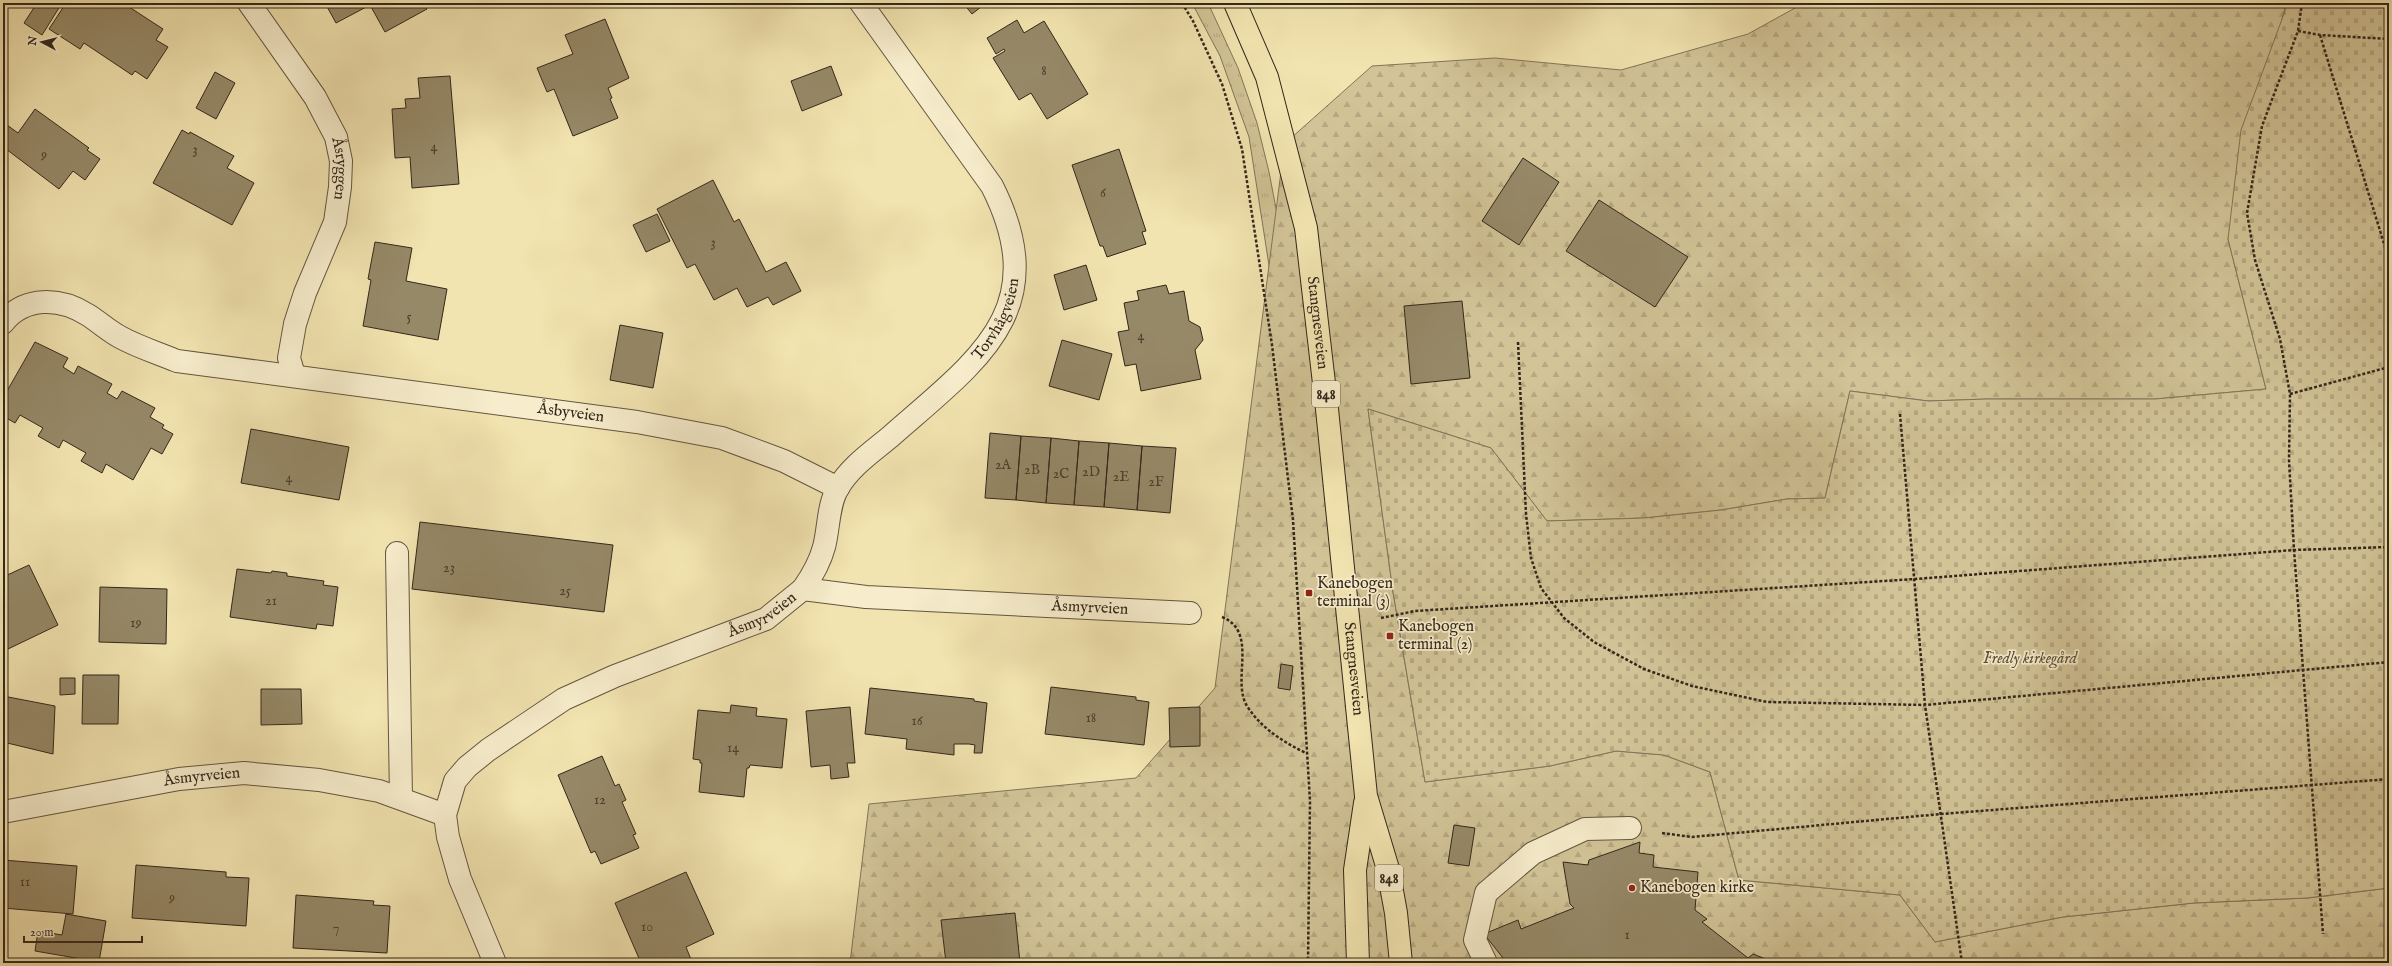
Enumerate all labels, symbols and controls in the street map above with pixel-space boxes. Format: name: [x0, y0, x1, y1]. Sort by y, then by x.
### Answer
north arrow: [22, 22, 62, 62]
text: N: [25, 35, 41, 47]
house number: 8: [1041, 62, 1047, 80]
street label: Åsryggen: [326, 134, 351, 202]
house number: 4: [431, 138, 438, 156]
house number: 3: [192, 141, 198, 159]
house number: 9: [40, 146, 47, 164]
house number: 6: [1100, 184, 1107, 202]
house number: 3: [710, 234, 716, 252]
street label: Stangnesveien: [1302, 275, 1332, 371]
street label: Torvhågveien: [968, 277, 1024, 365]
house number: 5: [406, 308, 412, 326]
house number: 4: [1138, 327, 1145, 345]
road number: 848: [1312, 381, 1340, 407]
street label: Åsbyveien: [535, 397, 606, 428]
house number: 2A: [995, 456, 1012, 474]
house number: 2B: [1024, 461, 1040, 479]
house number: 2D: [1082, 463, 1100, 481]
house number: 2C: [1053, 465, 1069, 483]
house number: 2E: [1113, 468, 1129, 486]
house number: 4: [286, 469, 293, 487]
house number: 2F: [1148, 473, 1164, 491]
house number: 23: [443, 559, 455, 577]
place label: Kanebogen terminal (3): [1317, 574, 1394, 612]
house number: 25: [559, 582, 571, 600]
street label: Åsmyrveien: [723, 588, 801, 643]
marker: Kanebogen terminal (3): [1304, 588, 1314, 598]
house number: 21: [265, 592, 277, 610]
street label: Åsmyrveien: [1050, 594, 1129, 620]
house number: 19: [130, 614, 142, 632]
place label: Kanebogen terminal (2): [1398, 617, 1475, 655]
street label: Stangnesveien: [1339, 621, 1368, 717]
marker: Kanebogen terminal (2): [1385, 631, 1395, 641]
park label: Fredly kirkegård: [1983, 649, 2079, 669]
house number: 18: [1086, 709, 1096, 727]
house number: 16: [911, 712, 924, 730]
house number: 14: [727, 739, 739, 757]
street label: Åsmyrveien: [161, 763, 242, 792]
house number: 12: [594, 791, 606, 809]
road number: 848: [1375, 865, 1403, 891]
house number: 11: [20, 873, 30, 891]
place label: Kanebogen kirke: [1640, 878, 1754, 898]
marker: Kanebogen kirke: [1627, 883, 1637, 893]
house number: 9: [168, 889, 175, 907]
scale bar: [24, 918, 142, 944]
house number: 10: [641, 918, 653, 936]
house number: 7: [333, 919, 339, 937]
text: 20 m: [30, 925, 53, 940]
house number: 1: [1624, 926, 1630, 944]

